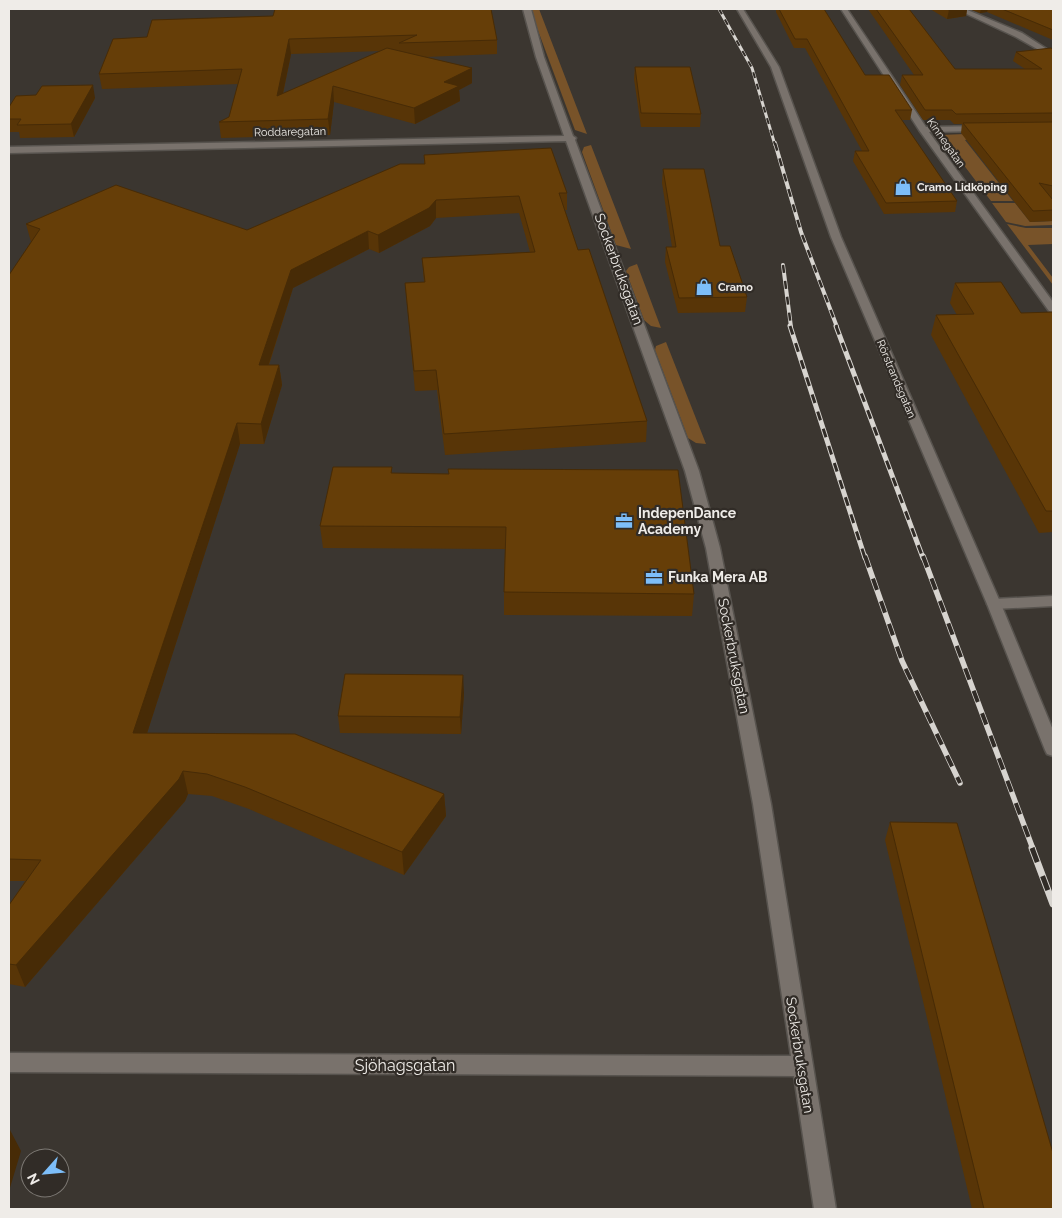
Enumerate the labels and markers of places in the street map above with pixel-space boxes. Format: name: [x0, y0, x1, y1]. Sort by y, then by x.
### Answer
shop icon: Cramo Lidköping: [893, 177, 913, 197]
place label: Cramo Lidköping: [917, 181, 1007, 194]
shop icon: Cramo: [694, 277, 714, 297]
place label: Cramo: [718, 281, 753, 294]
place label: IndepenDance Academy: [638, 505, 737, 537]
office icon: IndepenDance Academy: [614, 511, 634, 531]
office icon: Funka Mera AB: [644, 567, 664, 587]
place label: Funka Mera AB: [668, 569, 768, 585]

